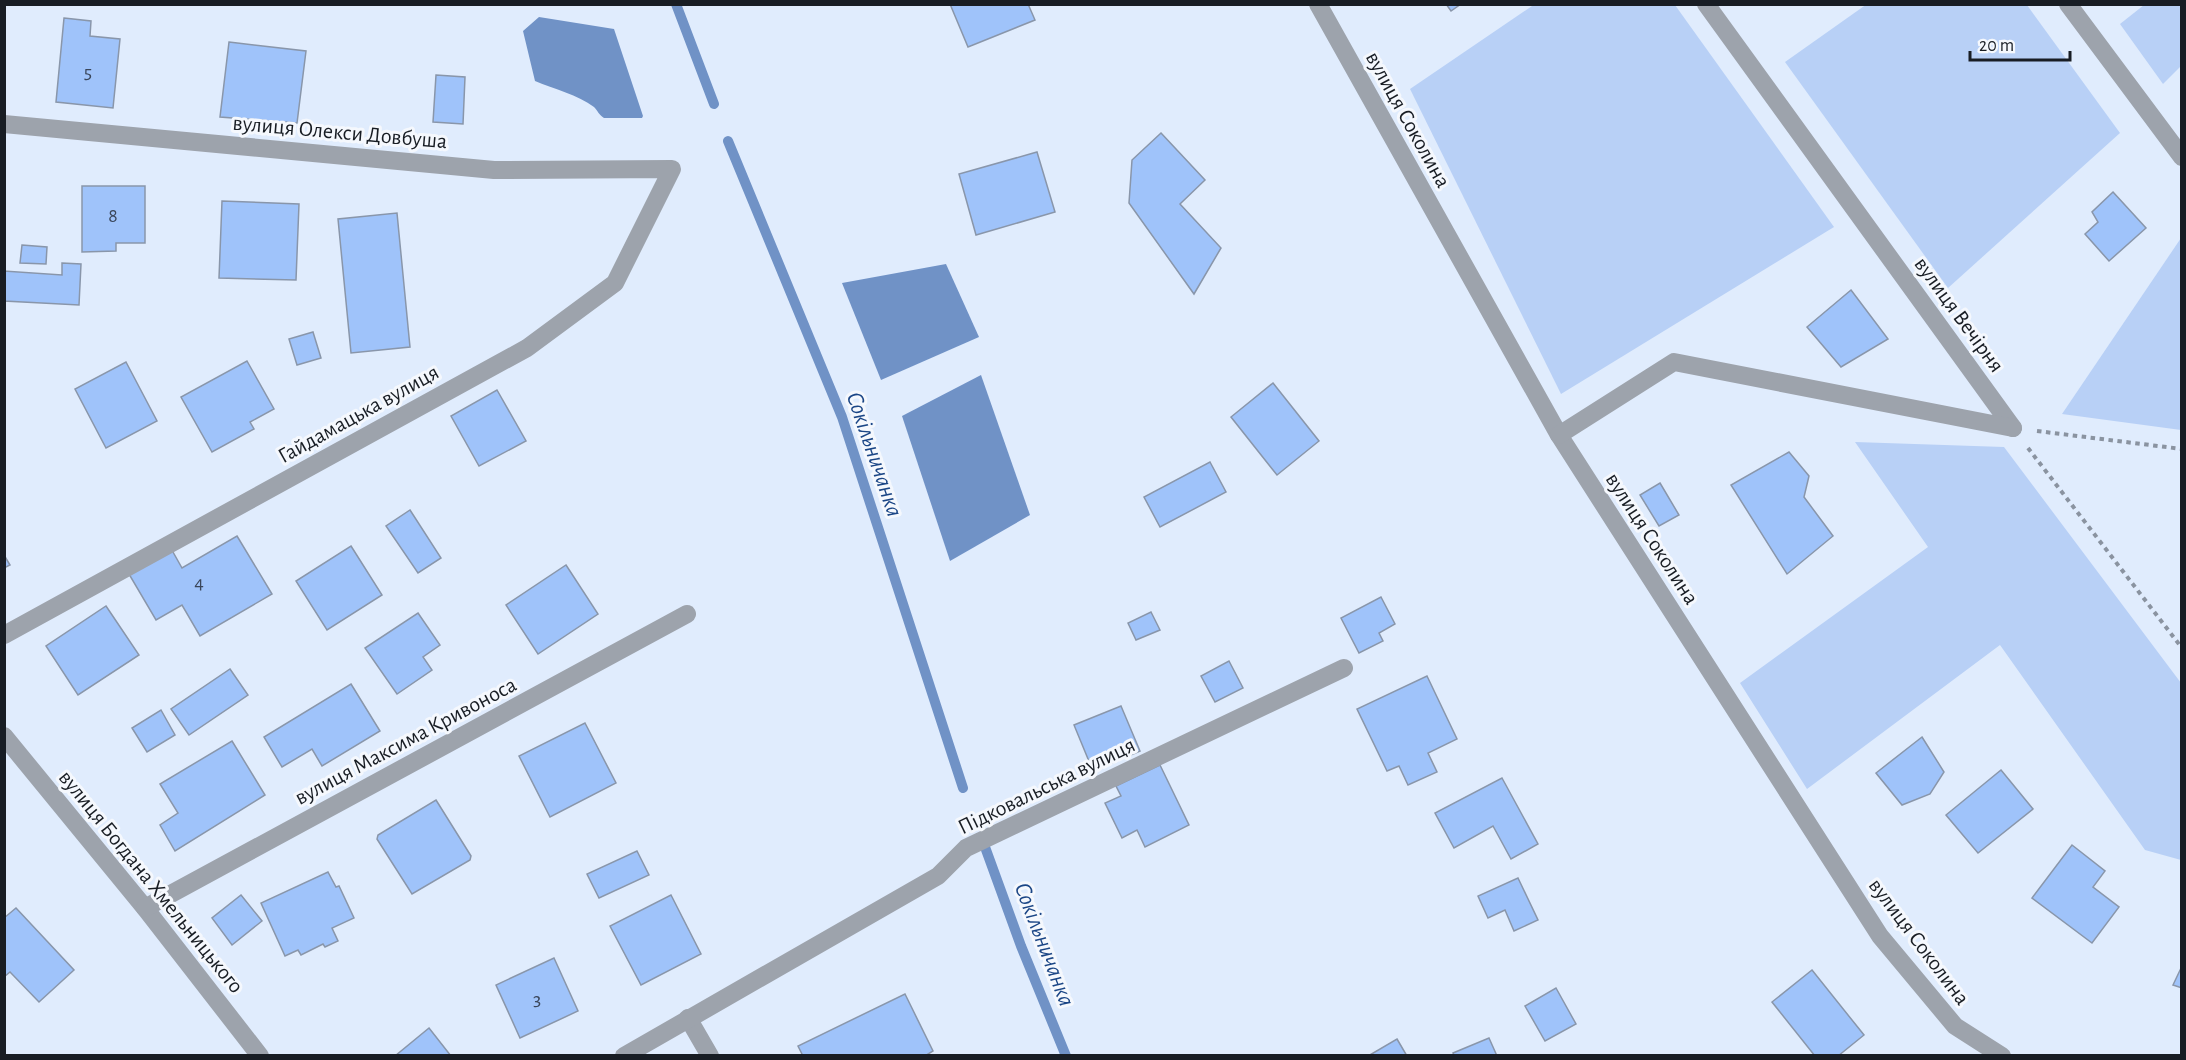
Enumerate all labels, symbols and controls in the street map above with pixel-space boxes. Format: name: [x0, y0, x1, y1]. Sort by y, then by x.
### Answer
scale bar: [1970, 24, 2070, 62]
text: 20 m: [1979, 37, 2014, 55]
street label: вулиця Соколина: [1362, 48, 1455, 191]
house number: 5: [84, 62, 92, 82]
street label: вулиця Олекси Довбуша: [232, 112, 448, 152]
house number: 8: [108, 206, 118, 226]
street label: вулиця Вечірня: [1910, 253, 2008, 376]
street label: Гайдамацька вулиця: [274, 361, 443, 467]
water label: Сокільничанка: [841, 389, 907, 520]
street label: вулиця Соколина: [1602, 469, 1703, 608]
house number: 4: [194, 573, 204, 593]
street label: вулиця Максима Кривоноса: [291, 673, 520, 809]
street label: Підковальська вулиця: [954, 733, 1138, 838]
street label: вулиця Богдана Хмельницького: [55, 766, 248, 997]
street label: вулиця Соколина: [1865, 874, 1974, 1009]
water label: Сокільничанка: [1009, 879, 1079, 1010]
house number: 3: [533, 989, 541, 1009]

